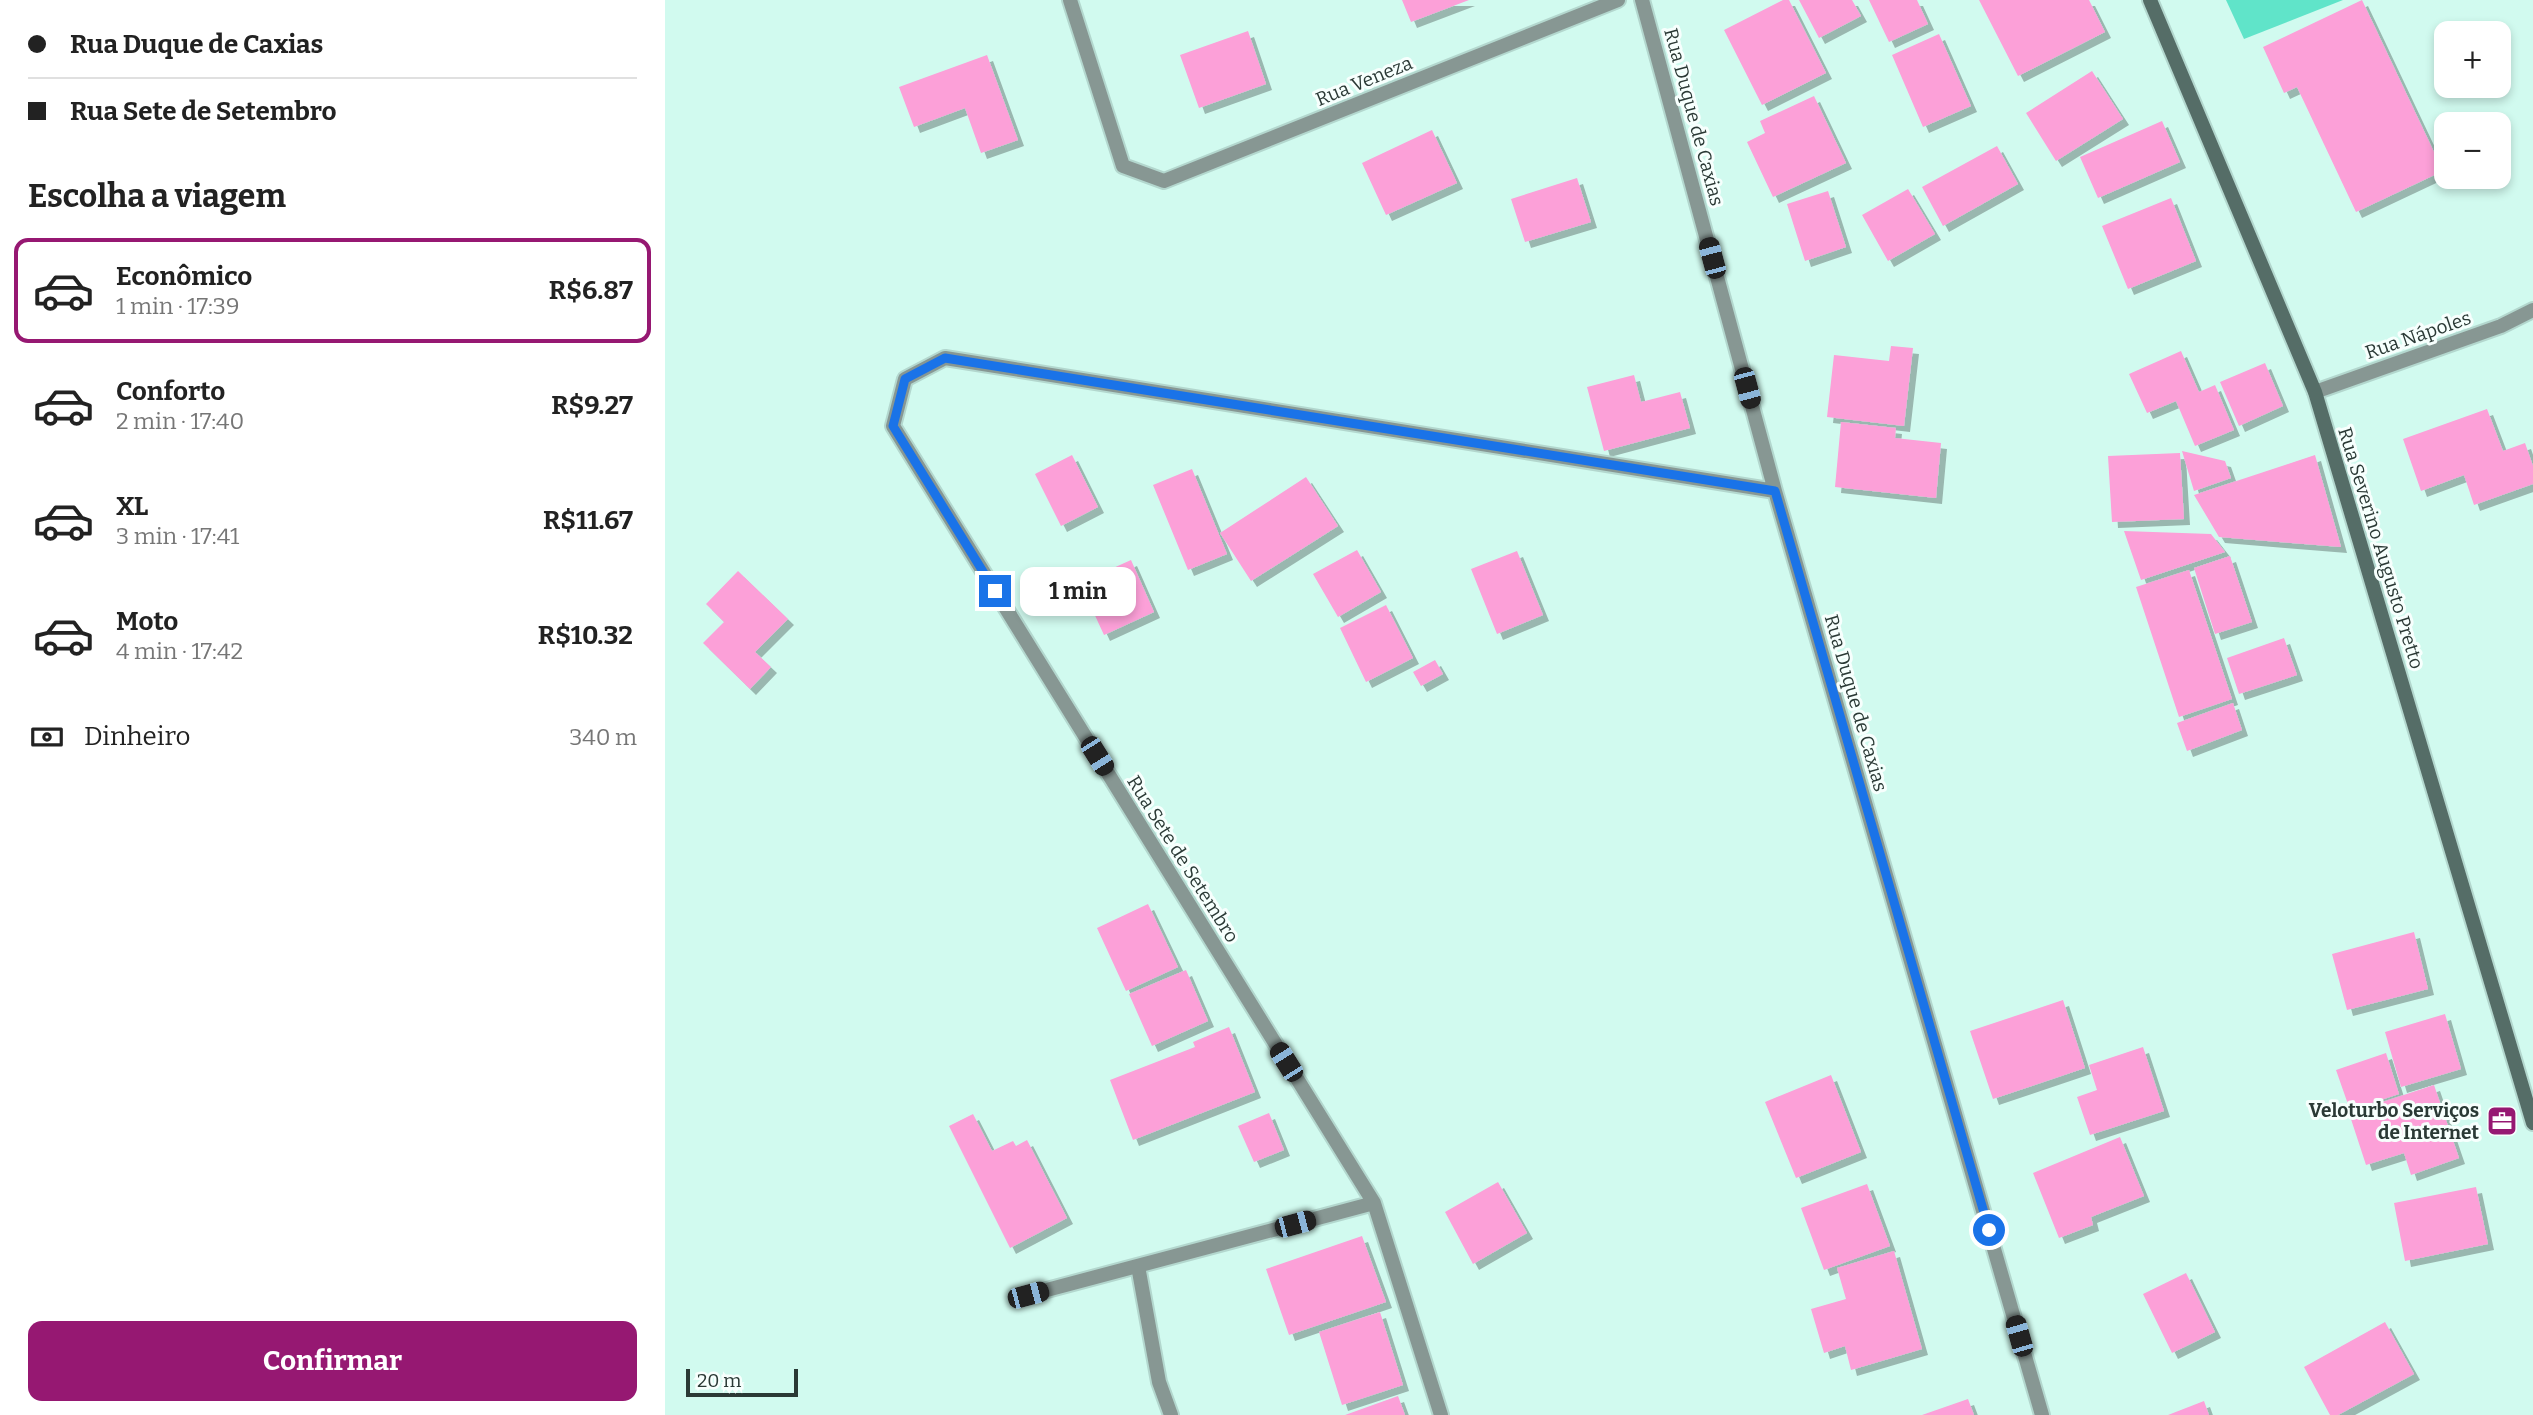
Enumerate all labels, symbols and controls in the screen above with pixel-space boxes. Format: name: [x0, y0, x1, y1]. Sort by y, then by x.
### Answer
map controls: [2434, 21, 2511, 189]
button: +: [2434, 21, 2511, 98]
street label: Rua Duque de Caxias: [1659, 26, 1729, 208]
text: Rua Duque de Caxias: [70, 29, 323, 60]
street label: Rua Veneza: [1312, 51, 1416, 111]
text: Rua Sete de Setembro: [70, 96, 337, 127]
button: −: [2434, 112, 2511, 189]
text: Escolha a viagem: [28, 177, 286, 215]
car: [1697, 235, 1728, 281]
icon: car: [32, 259, 95, 322]
text: Econômico: [116, 261, 252, 292]
text: R$6.87: [549, 275, 633, 306]
text: 1 min · 17:39: [116, 292, 239, 320]
street label: Rua Nápoles: [2362, 306, 2474, 364]
car: [1732, 365, 1763, 411]
icon: car: [32, 374, 95, 437]
text: Conforto: [116, 376, 225, 407]
text: R$9.27: [551, 390, 633, 421]
text: 2 min · 17:40: [116, 407, 244, 435]
street label: Rua Severino Augusto Pretto: [2333, 424, 2429, 672]
icon: car: [32, 489, 95, 552]
text: XL: [116, 491, 148, 522]
text: R$11.67: [543, 505, 633, 536]
text: 3 min · 17:41: [116, 522, 239, 550]
callout: 1 min: [1019, 566, 1135, 616]
route end: [979, 575, 1011, 607]
text: 1 min: [1049, 577, 1107, 605]
icon: car: [32, 604, 95, 667]
text: Moto: [116, 606, 178, 637]
street label: Rua Duque de Caxias: [1820, 612, 1892, 794]
text: R$10.32: [538, 620, 633, 651]
text: 4 min · 17:42: [116, 637, 243, 665]
icon: cash: [28, 718, 66, 756]
text: Dinheiro: [84, 721, 190, 752]
text: 340 m: [569, 723, 637, 751]
car: [1077, 733, 1118, 779]
street label: Rua Sete de Setembro: [1122, 771, 1244, 947]
car: [1266, 1039, 1307, 1085]
place label: Veloturbo Serviços de Internet: [2309, 1099, 2479, 1144]
office icon: Veloturbo Serviços de Internet: [2485, 1104, 2519, 1138]
car: [1272, 1208, 1319, 1240]
route start: [1973, 1214, 2005, 1246]
car: [1005, 1279, 1052, 1311]
car: [2004, 1313, 2035, 1359]
button: Confirmar: [28, 1321, 637, 1401]
scale bar: [686, 1366, 798, 1398]
text: 20 m: [697, 1369, 741, 1392]

